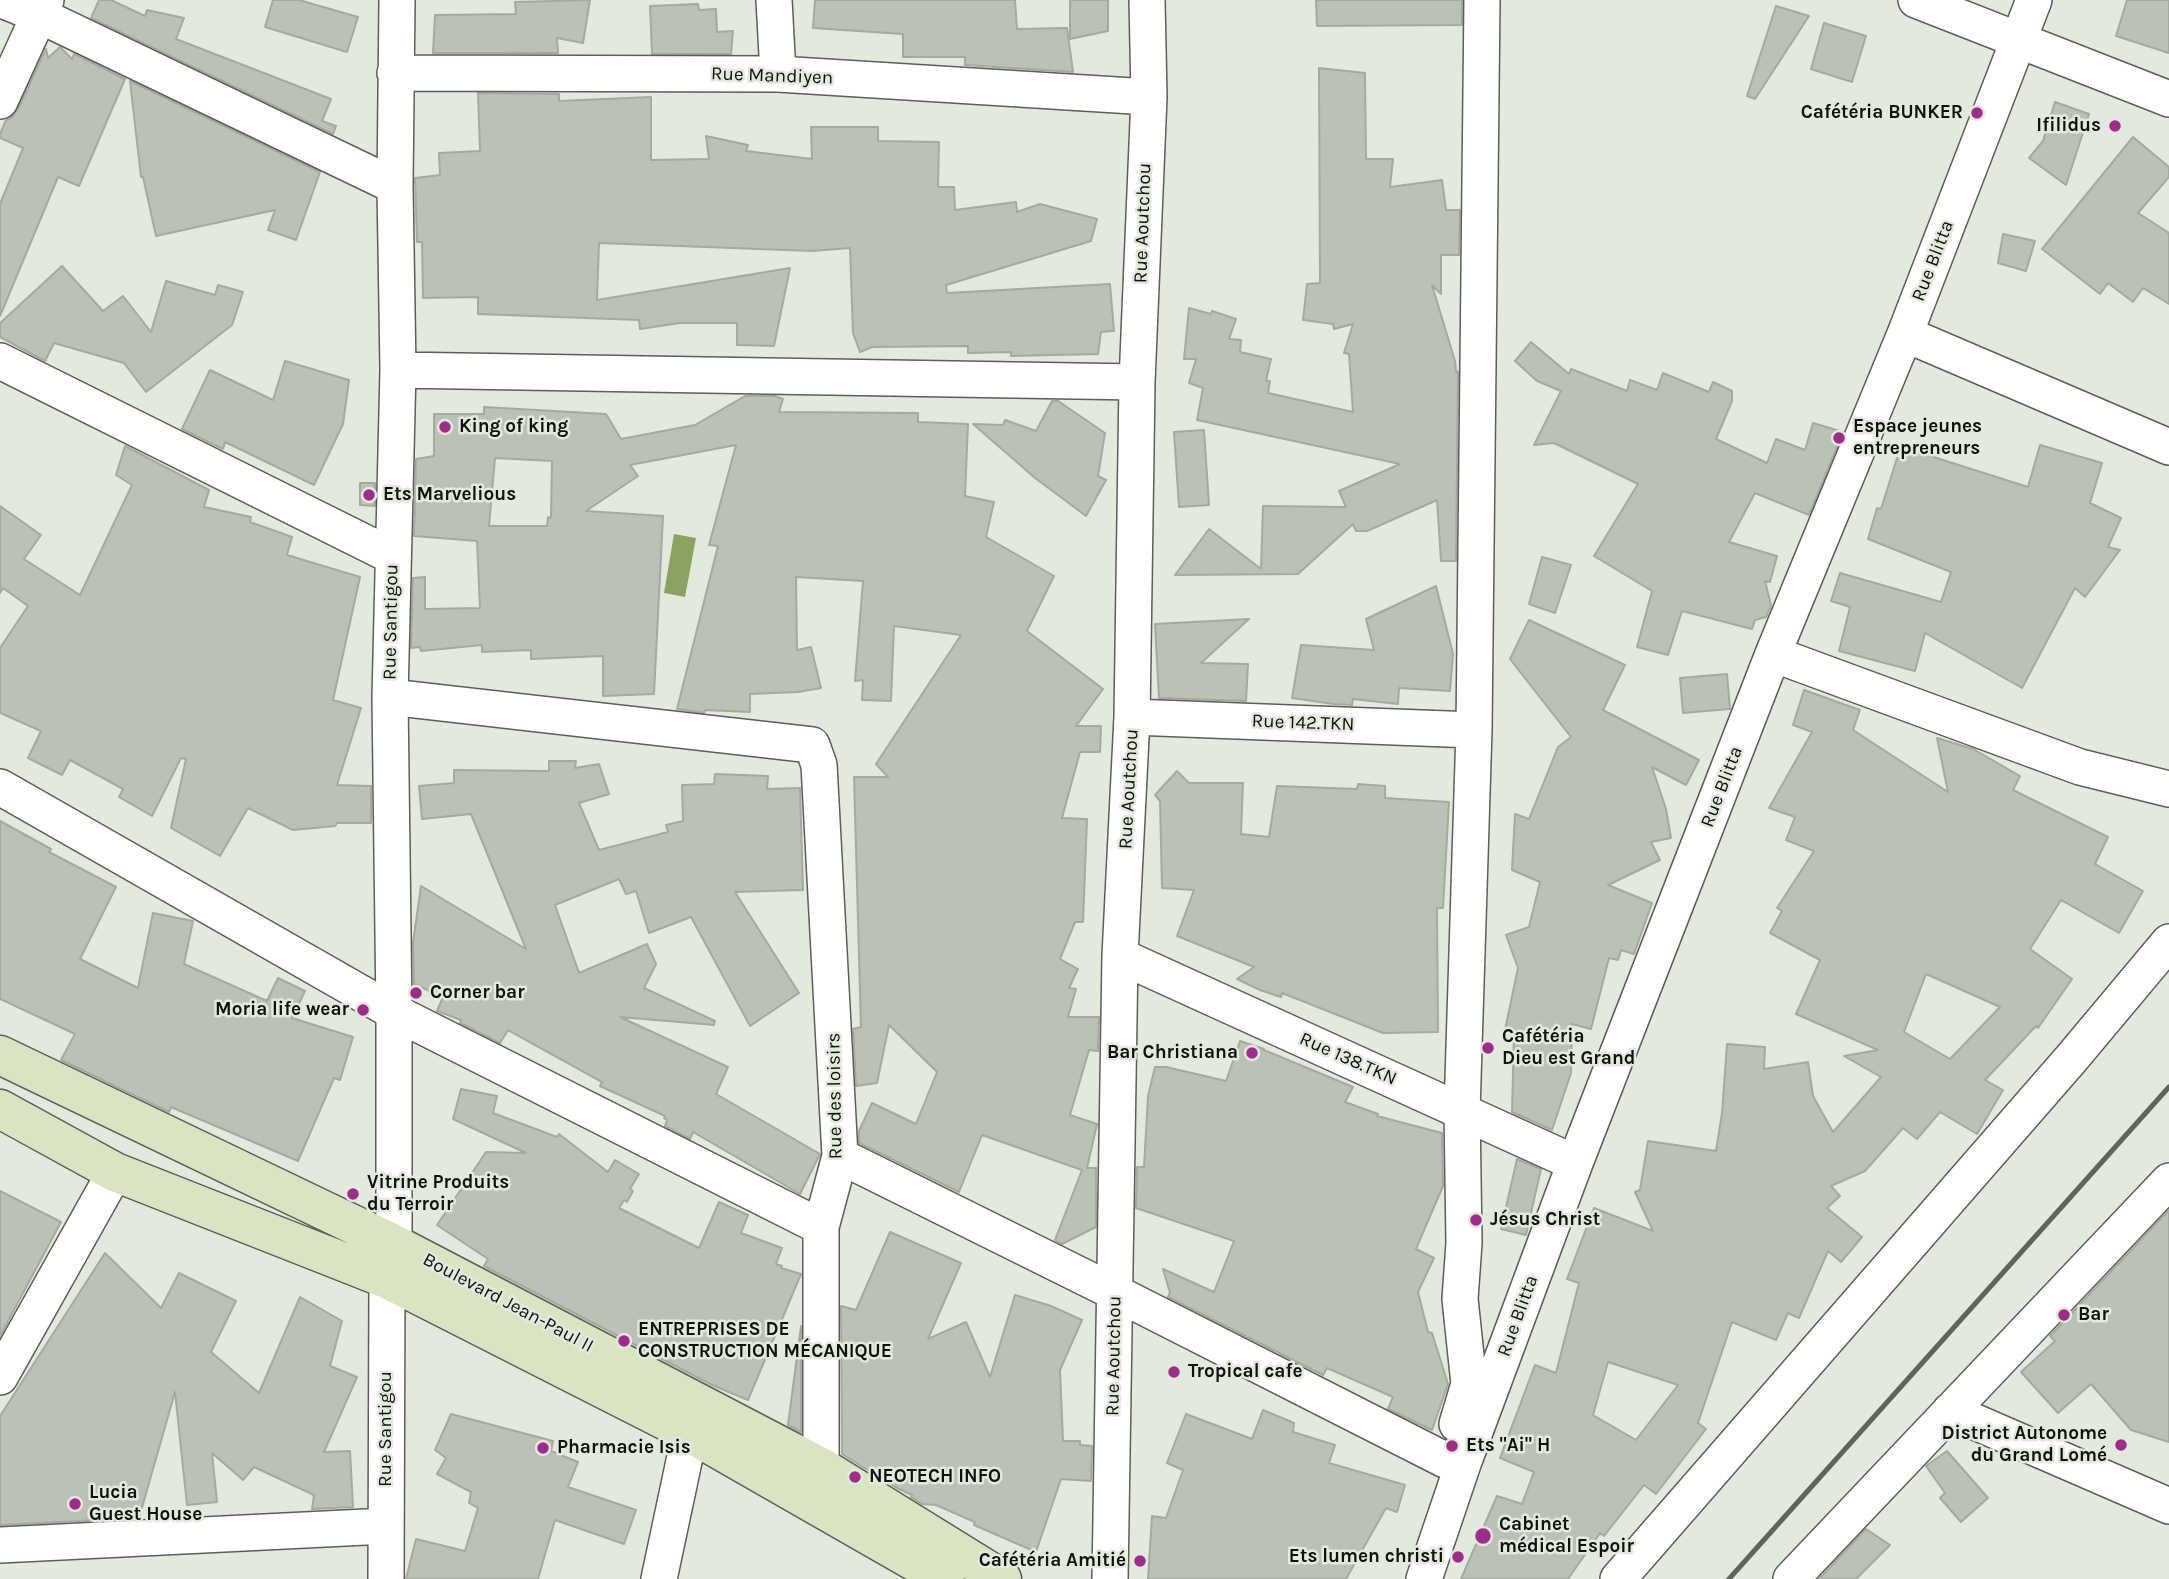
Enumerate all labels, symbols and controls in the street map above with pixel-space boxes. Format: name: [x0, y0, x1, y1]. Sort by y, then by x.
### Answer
street label: Rue Mandiyen: [710, 62, 834, 90]
place label: Cafétéria BUNKER: [1801, 102, 1963, 124]
marker: Cafétéria BUNKER: [1969, 105, 1985, 121]
place label: Ifilidus: [2036, 115, 2101, 137]
marker: Ifilidus: [2107, 118, 2123, 134]
street label: Rue Aoutchou: [1130, 162, 1156, 284]
street label: Rue Blitta: [1907, 217, 1959, 305]
place label: King of king: [459, 416, 568, 438]
place label: Espace jeunes entrepreneurs: [1853, 416, 1982, 460]
marker: King of king: [437, 419, 453, 435]
marker: Espace jeunes entrepreneurs: [1831, 430, 1847, 446]
place label: Ets Marvelious: [383, 484, 516, 506]
marker: Ets Marvelious: [361, 487, 377, 503]
street label: Rue Santigou: [379, 564, 403, 680]
street label: Rue 142.TKN: [1251, 710, 1355, 736]
street label: Rue Aoutchou: [1114, 728, 1144, 850]
street label: Rue Blitta: [1696, 743, 1748, 831]
place label: Corner bar: [430, 982, 525, 1004]
marker: Corner bar: [408, 985, 424, 1001]
place label: Moria life wear: [215, 999, 349, 1021]
marker: Moria life wear: [355, 1002, 371, 1018]
place label: Cafétéria Dieu est Grand: [1502, 1026, 1635, 1070]
street label: Rue 138.TKN: [1296, 1027, 1400, 1091]
street label: Rue des loisirs: [822, 1032, 848, 1160]
marker: Cafétéria Dieu est Grand: [1480, 1040, 1496, 1056]
place label: Bar Christiana: [1107, 1042, 1238, 1064]
marker: Bar Christiana: [1244, 1045, 1260, 1061]
place label: Vitrine Produits du Terroir: [367, 1172, 509, 1216]
marker: Vitrine Produits du Terroir: [345, 1186, 361, 1202]
place label: Jésus Christ: [1490, 1209, 1600, 1231]
marker: Jésus Christ: [1468, 1212, 1484, 1228]
street label: Boulevard Jean-Paul II: [419, 1248, 597, 1358]
street label: Rue Blitta: [1493, 1272, 1543, 1360]
street label: Rue Aoutchou: [1102, 1296, 1126, 1416]
place label: Bar: [2078, 1304, 2109, 1326]
marker: Bar: [2056, 1307, 2072, 1323]
place label: ENTREPRISES DE CONSTRUCTION MÉCANIQUE: [638, 1319, 892, 1363]
marker: ENTREPRISES DE CONSTRUCTION MÉCANIQUE: [616, 1333, 632, 1349]
place label: Tropical cafe: [1188, 1361, 1303, 1383]
marker: Tropical cafe: [1166, 1364, 1182, 1380]
street label: Rue Santigou: [375, 1371, 397, 1487]
place label: District Autonome du Grand Lomé: [1941, 1423, 2107, 1467]
place label: Ets "Ai" H: [1466, 1435, 1550, 1457]
place label: Pharmacie Isis: [557, 1437, 691, 1459]
marker: District Autonome du Grand Lomé: [2113, 1437, 2129, 1453]
marker: Ets "Ai" H: [1444, 1438, 1460, 1454]
marker: Pharmacie Isis: [535, 1440, 551, 1456]
place label: NEOTECH INFO: [869, 1466, 1001, 1488]
marker: NEOTECH INFO: [847, 1469, 863, 1485]
place label: Lucia Guest House: [89, 1482, 202, 1526]
marker: Lucia Guest House: [67, 1496, 83, 1512]
place label: Cabinet médical Espoir: [1499, 1514, 1634, 1558]
marker: Cabinet médical Espoir: [1473, 1526, 1493, 1546]
place label: Ets lumen christi: [1289, 1546, 1444, 1568]
marker: Ets lumen christi: [1450, 1549, 1466, 1565]
place label: Cafétéria Amitié: [979, 1550, 1126, 1572]
marker: Cafétéria Amitié: [1132, 1553, 1148, 1569]

